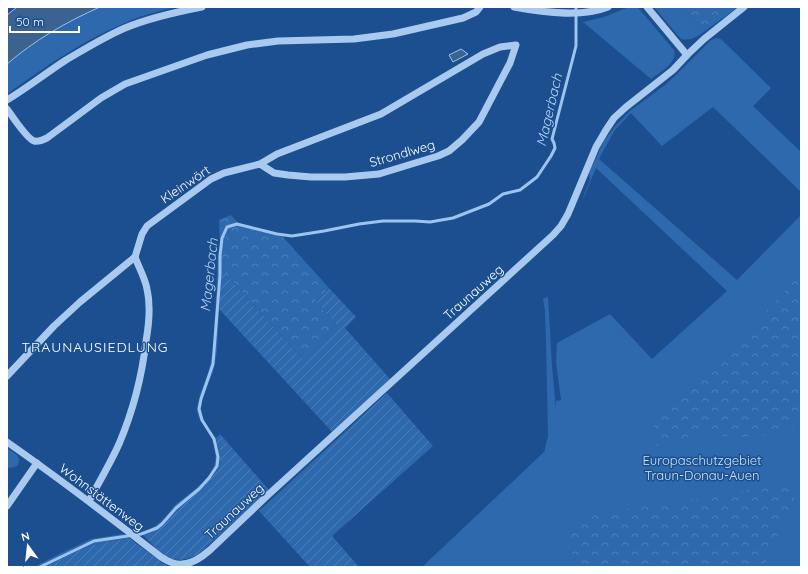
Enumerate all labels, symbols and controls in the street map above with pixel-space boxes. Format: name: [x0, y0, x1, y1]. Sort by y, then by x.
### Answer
scale bar: [10, 8, 79, 34]
text: 50 m: [16, 14, 44, 29]
water label: Magerbach: [532, 71, 566, 148]
street label: Strondlweg: [367, 136, 437, 170]
street label: Kleinwört: [157, 162, 213, 206]
water label: Magerbach: [196, 236, 222, 313]
street label: Traunauweg: [440, 261, 506, 323]
district label: TRAUNAUSIEDLUNG: [21, 338, 169, 356]
park label: Europaschutzgebiet Traun-Donau-Auen: [643, 452, 761, 483]
street label: Wohnstättenweg: [56, 460, 148, 534]
street label: Traunauweg: [201, 480, 267, 542]
north arrow: [8, 526, 48, 566]
text: N: [20, 529, 31, 544]

